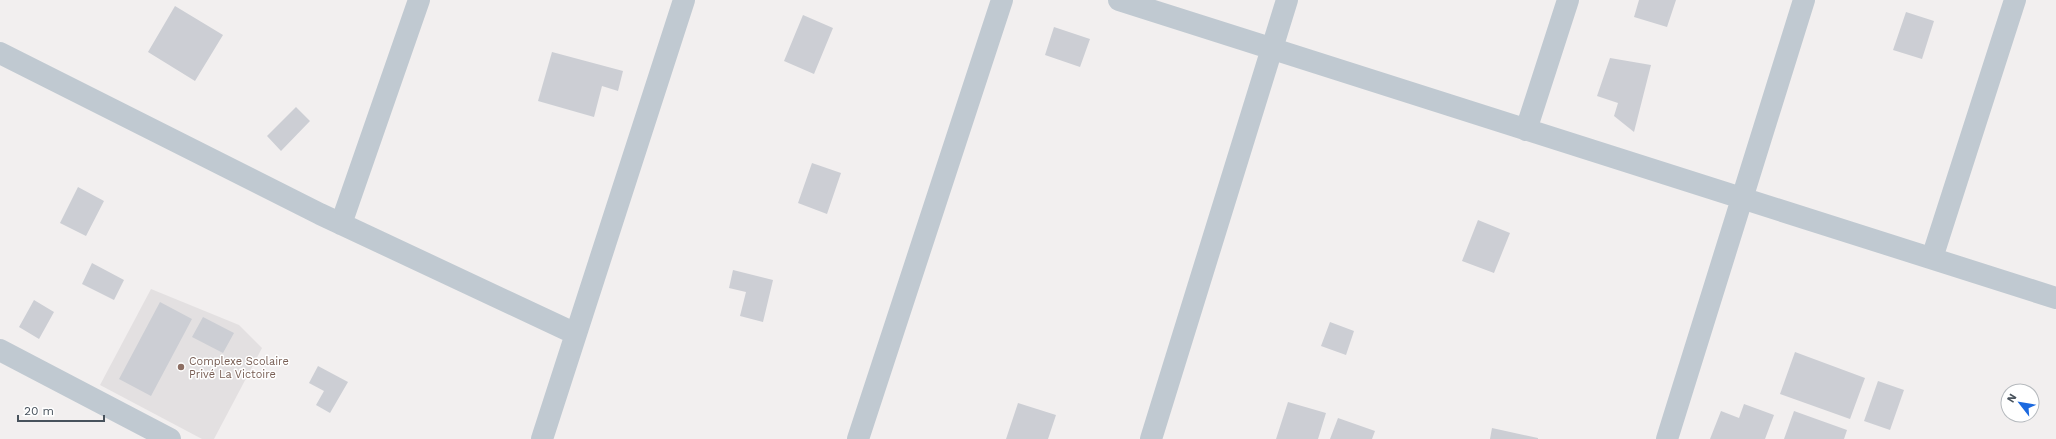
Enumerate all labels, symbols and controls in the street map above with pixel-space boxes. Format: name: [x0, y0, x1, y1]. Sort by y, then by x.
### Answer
place label: Complexe Scolaire Privé La Victoire: [189, 355, 289, 381]
marker: Complexe Scolaire Privé La Victoire: [176, 362, 186, 372]
north arrow: [2000, 383, 2040, 423]
text: N: [2004, 391, 2020, 405]
scale bar: [18, 397, 104, 423]
text: 20 m: [24, 404, 54, 418]

